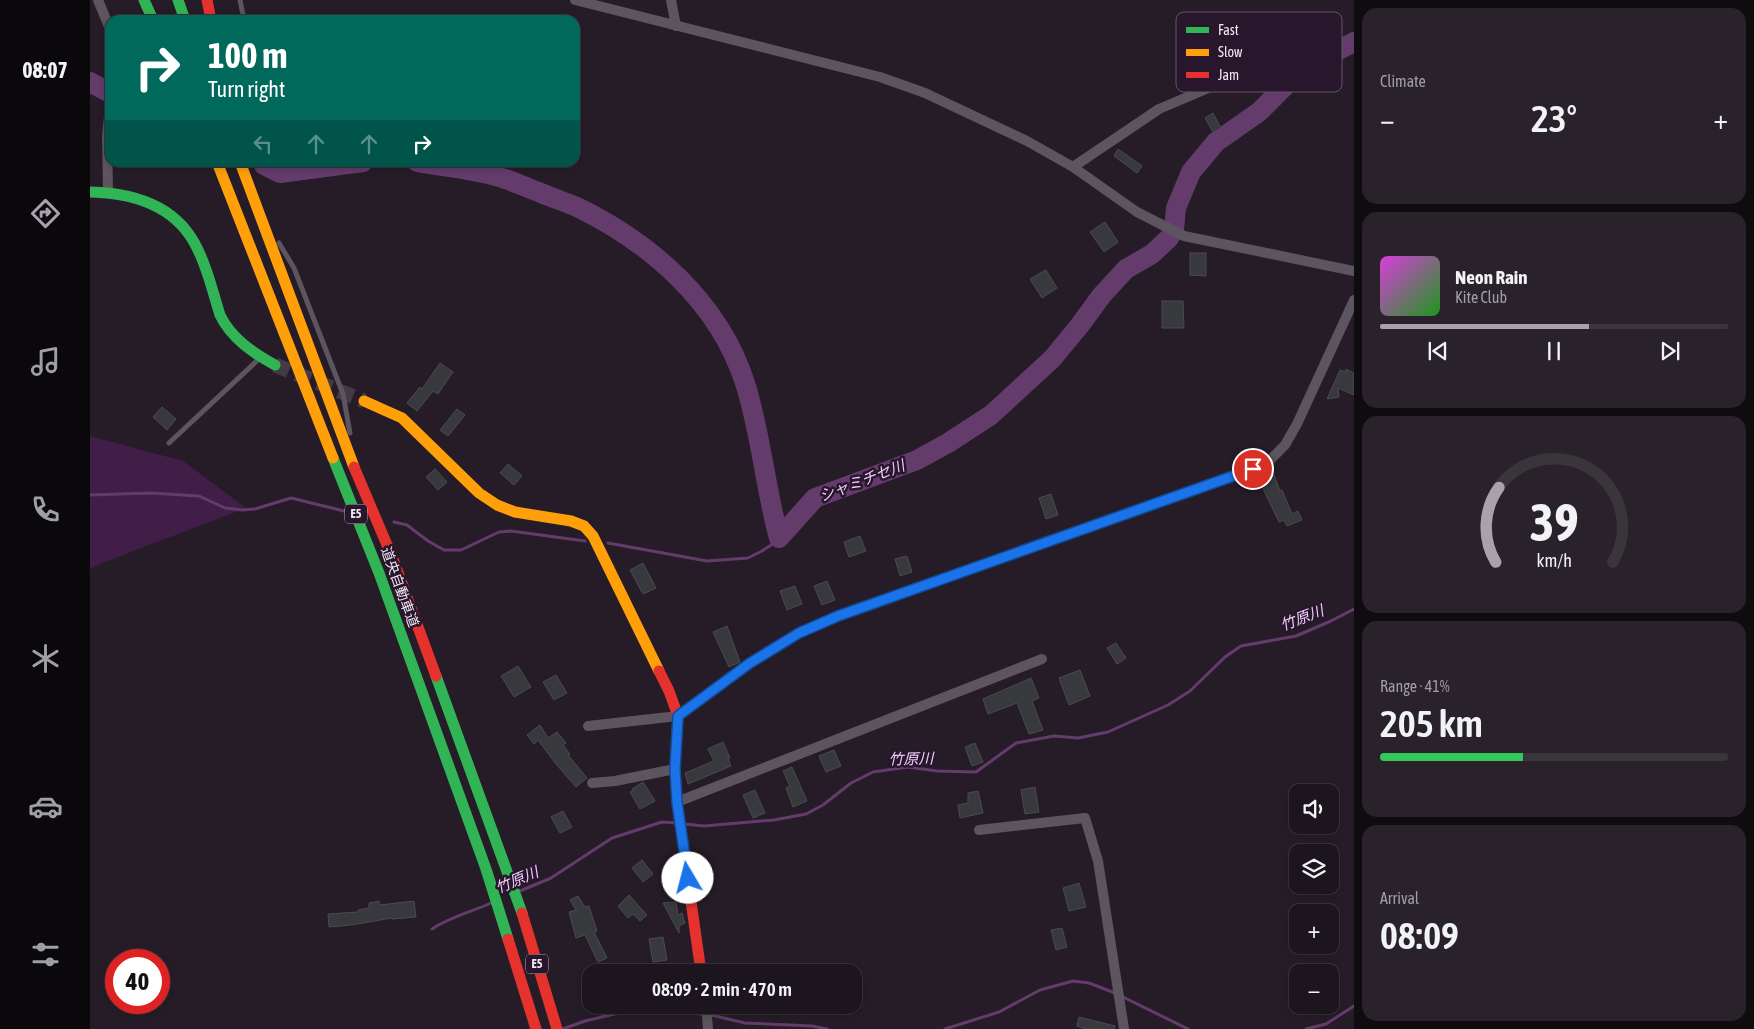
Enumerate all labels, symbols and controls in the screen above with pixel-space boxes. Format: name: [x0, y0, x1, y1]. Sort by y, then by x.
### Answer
legend: [1176, 12, 1342, 92]
text: Fast: [1218, 22, 1239, 38]
icon: right: [125, 35, 190, 100]
text: 100 m: [208, 35, 287, 75]
text: Slow: [1218, 44, 1243, 60]
text: 08:07: [22, 57, 68, 83]
text: Jam: [1218, 67, 1239, 83]
text: Climate: [1380, 72, 1426, 90]
text: Turn right: [208, 76, 285, 102]
text: 23°: [1531, 97, 1577, 140]
text: −: [1380, 103, 1395, 135]
text: +: [1713, 103, 1728, 135]
icon: left: [249, 130, 277, 158]
icon: ahead: [302, 130, 330, 158]
icon: ahead: [355, 130, 383, 158]
icon: right: [408, 130, 436, 158]
icon: directions: [28, 196, 63, 231]
text: Neon Rain: [1455, 266, 1527, 288]
text: Kite Club: [1455, 288, 1507, 306]
icon: previous: [1424, 337, 1452, 365]
icon: pause: [1540, 337, 1568, 365]
icon: next: [1656, 337, 1684, 365]
icon: music: [28, 344, 63, 379]
pin: [1232, 448, 1274, 490]
icon: arrive: [1239, 455, 1267, 483]
water label: シャミチセ川: [817, 456, 909, 505]
icon: phone: [28, 492, 63, 527]
text: 39: [1530, 492, 1578, 552]
road number: E5: [345, 504, 367, 524]
street label: 道央自動車道: [378, 545, 422, 629]
text: km/h: [1536, 550, 1572, 571]
water label: 竹原川: [1278, 601, 1328, 634]
icon: climate: [28, 641, 63, 676]
text: Range · 41%: [1380, 677, 1450, 695]
text: 205 km: [1380, 702, 1483, 745]
water label: 竹原川: [888, 750, 936, 767]
map controls: [1289, 784, 1339, 1014]
button: sound: [1289, 784, 1339, 834]
icon: car: [28, 789, 63, 824]
button: layers: [1289, 844, 1339, 894]
position arrow: [661, 851, 713, 903]
water label: 竹原川: [493, 862, 543, 896]
text: Arrival: [1380, 889, 1419, 907]
button: +: [1289, 904, 1339, 954]
text: 08:09: [1380, 914, 1459, 957]
icon: filters: [28, 937, 63, 972]
speed limit sign: 40: [105, 949, 170, 1014]
road number: E5: [526, 954, 548, 974]
button: −: [1289, 964, 1339, 1014]
text: 08:09 · 2 min · 470 m: [652, 978, 792, 1000]

